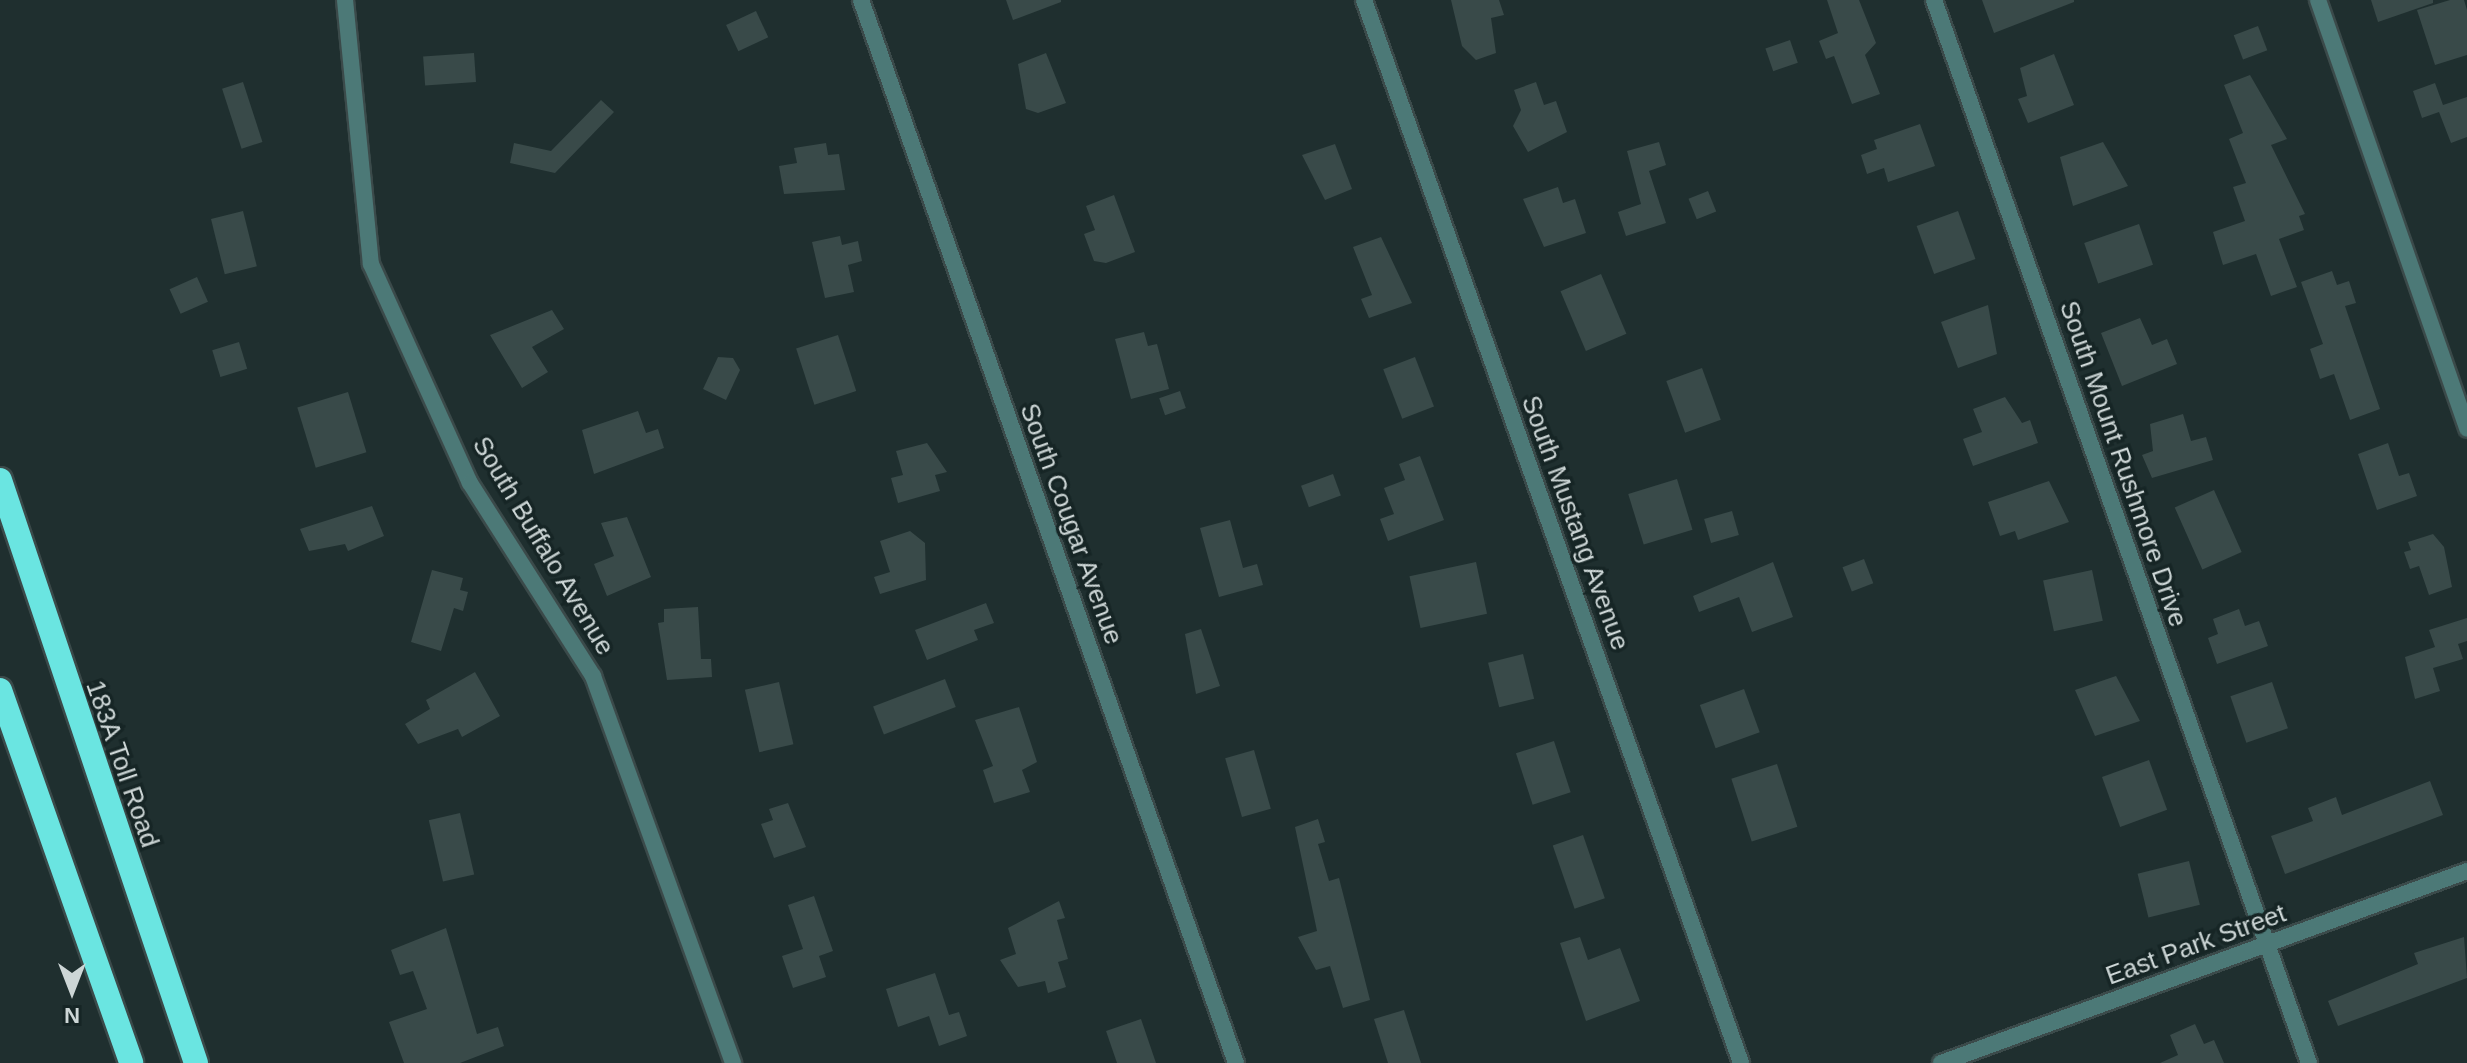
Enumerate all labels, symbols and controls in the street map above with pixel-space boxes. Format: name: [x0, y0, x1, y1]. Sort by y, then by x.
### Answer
street label: South Mount Rushmore Drive: [2052, 297, 2194, 631]
street label: South Mustang Avenue: [1514, 391, 1636, 655]
street label: South Cougar Avenue: [1013, 399, 1129, 649]
street label: South Buffalo Avenue: [465, 431, 621, 661]
street label: 183A Toll Road: [79, 676, 165, 852]
street label: East Park Street: [2102, 898, 2290, 992]
north arrow: [32, 951, 112, 1031]
text: N: [64, 1003, 80, 1028]

